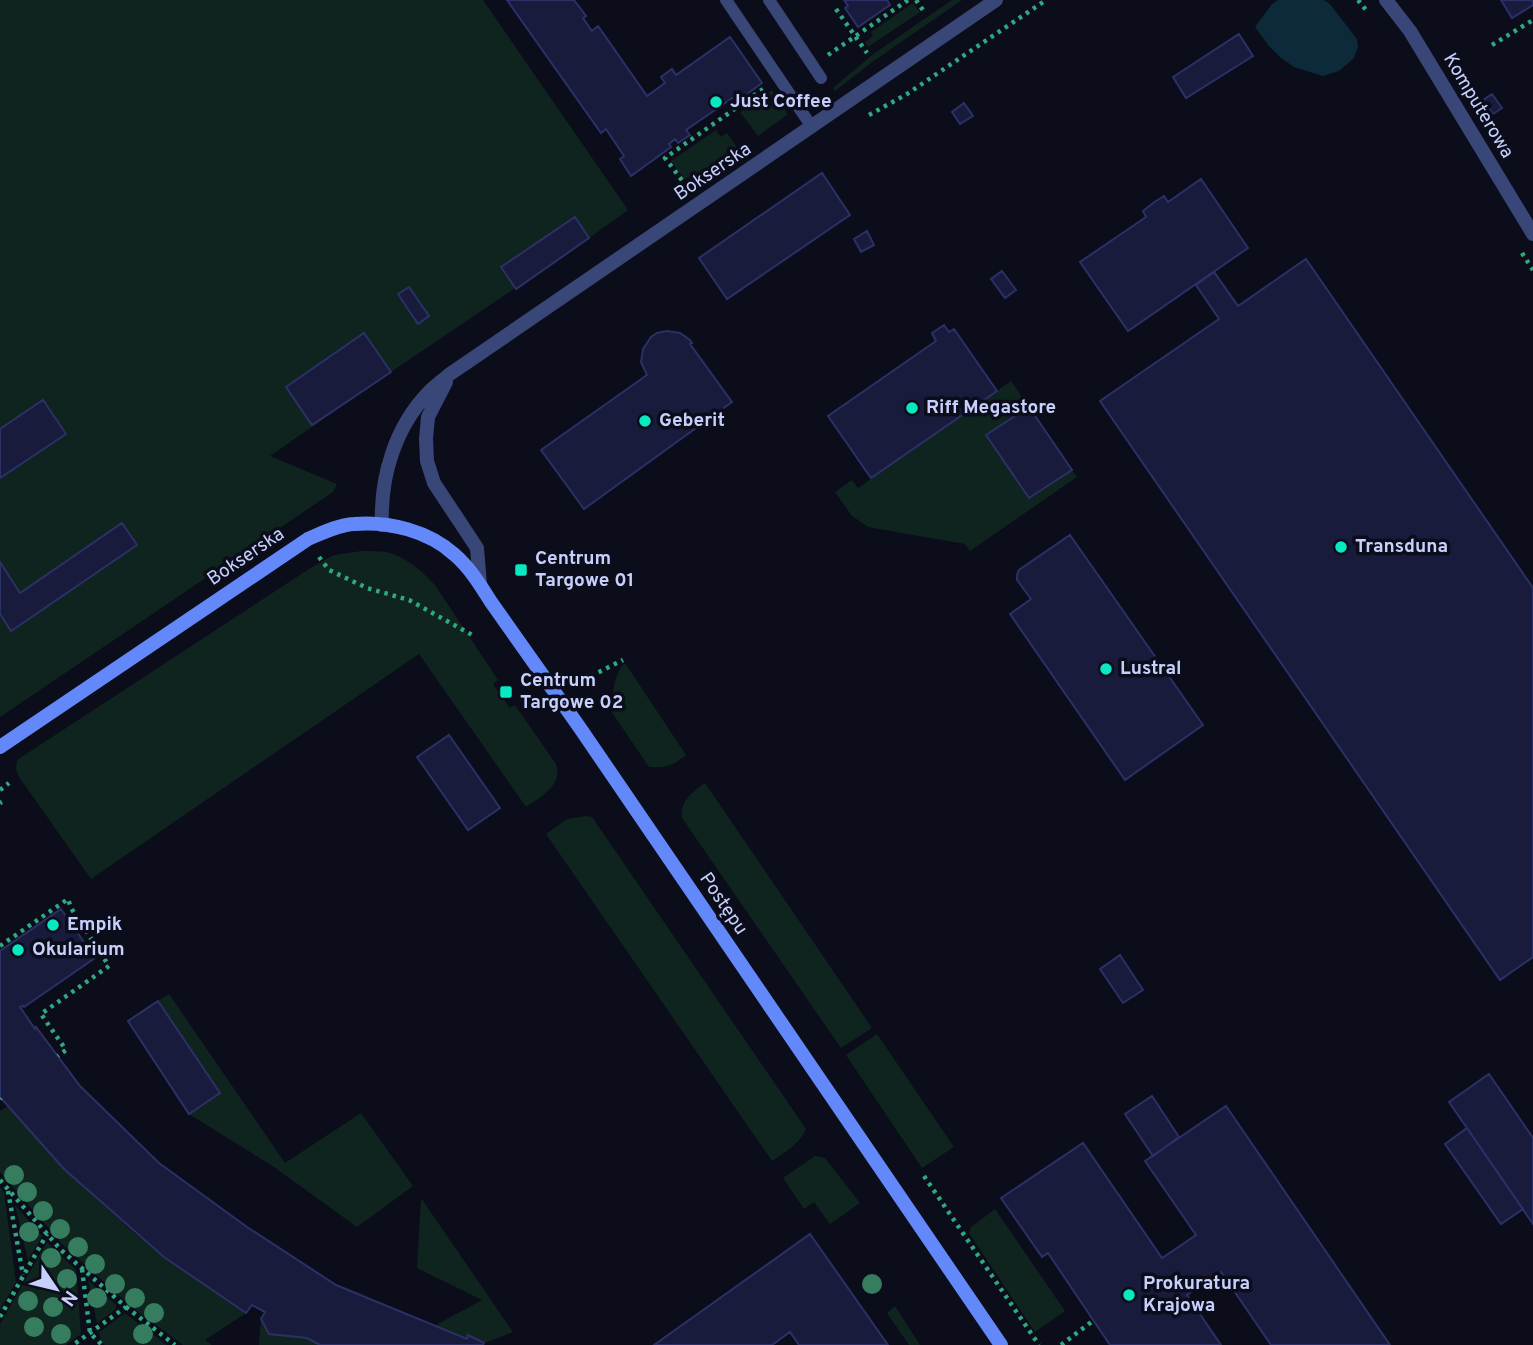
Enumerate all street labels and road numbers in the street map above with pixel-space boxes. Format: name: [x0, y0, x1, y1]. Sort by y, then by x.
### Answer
street label: Komputerowa: [1437, 49, 1519, 163]
street label: Bokserska: [670, 137, 756, 207]
street label: Bokserska: [203, 522, 289, 592]
street label: Postępu: [693, 868, 753, 940]

